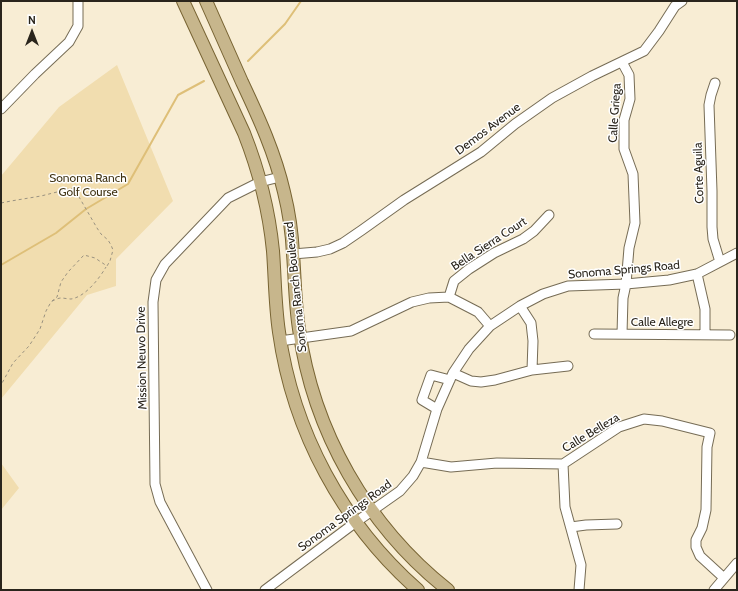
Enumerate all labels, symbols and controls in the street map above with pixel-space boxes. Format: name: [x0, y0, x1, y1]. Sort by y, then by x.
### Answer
north arrow: [12, 12, 52, 52]
text: N: [28, 13, 36, 27]
street label: Calle Griega: [606, 83, 624, 143]
street label: Demos Avenue: [453, 100, 523, 158]
street label: Corte Aguila: [691, 142, 707, 204]
park label: Sonoma Ranch Golf Course: [49, 171, 127, 199]
street label: Bella Sierra Court: [449, 214, 529, 274]
street label: Sonoma Ranch Boulevard: [282, 221, 310, 353]
street label: Sonoma Springs Road: [567, 258, 681, 282]
street label: Mission Neuvo Drive: [134, 306, 150, 410]
street label: Calle Allegre: [631, 315, 693, 329]
street label: Calle Belleza: [560, 410, 622, 456]
street label: Sonoma Springs Road: [295, 477, 395, 555]

